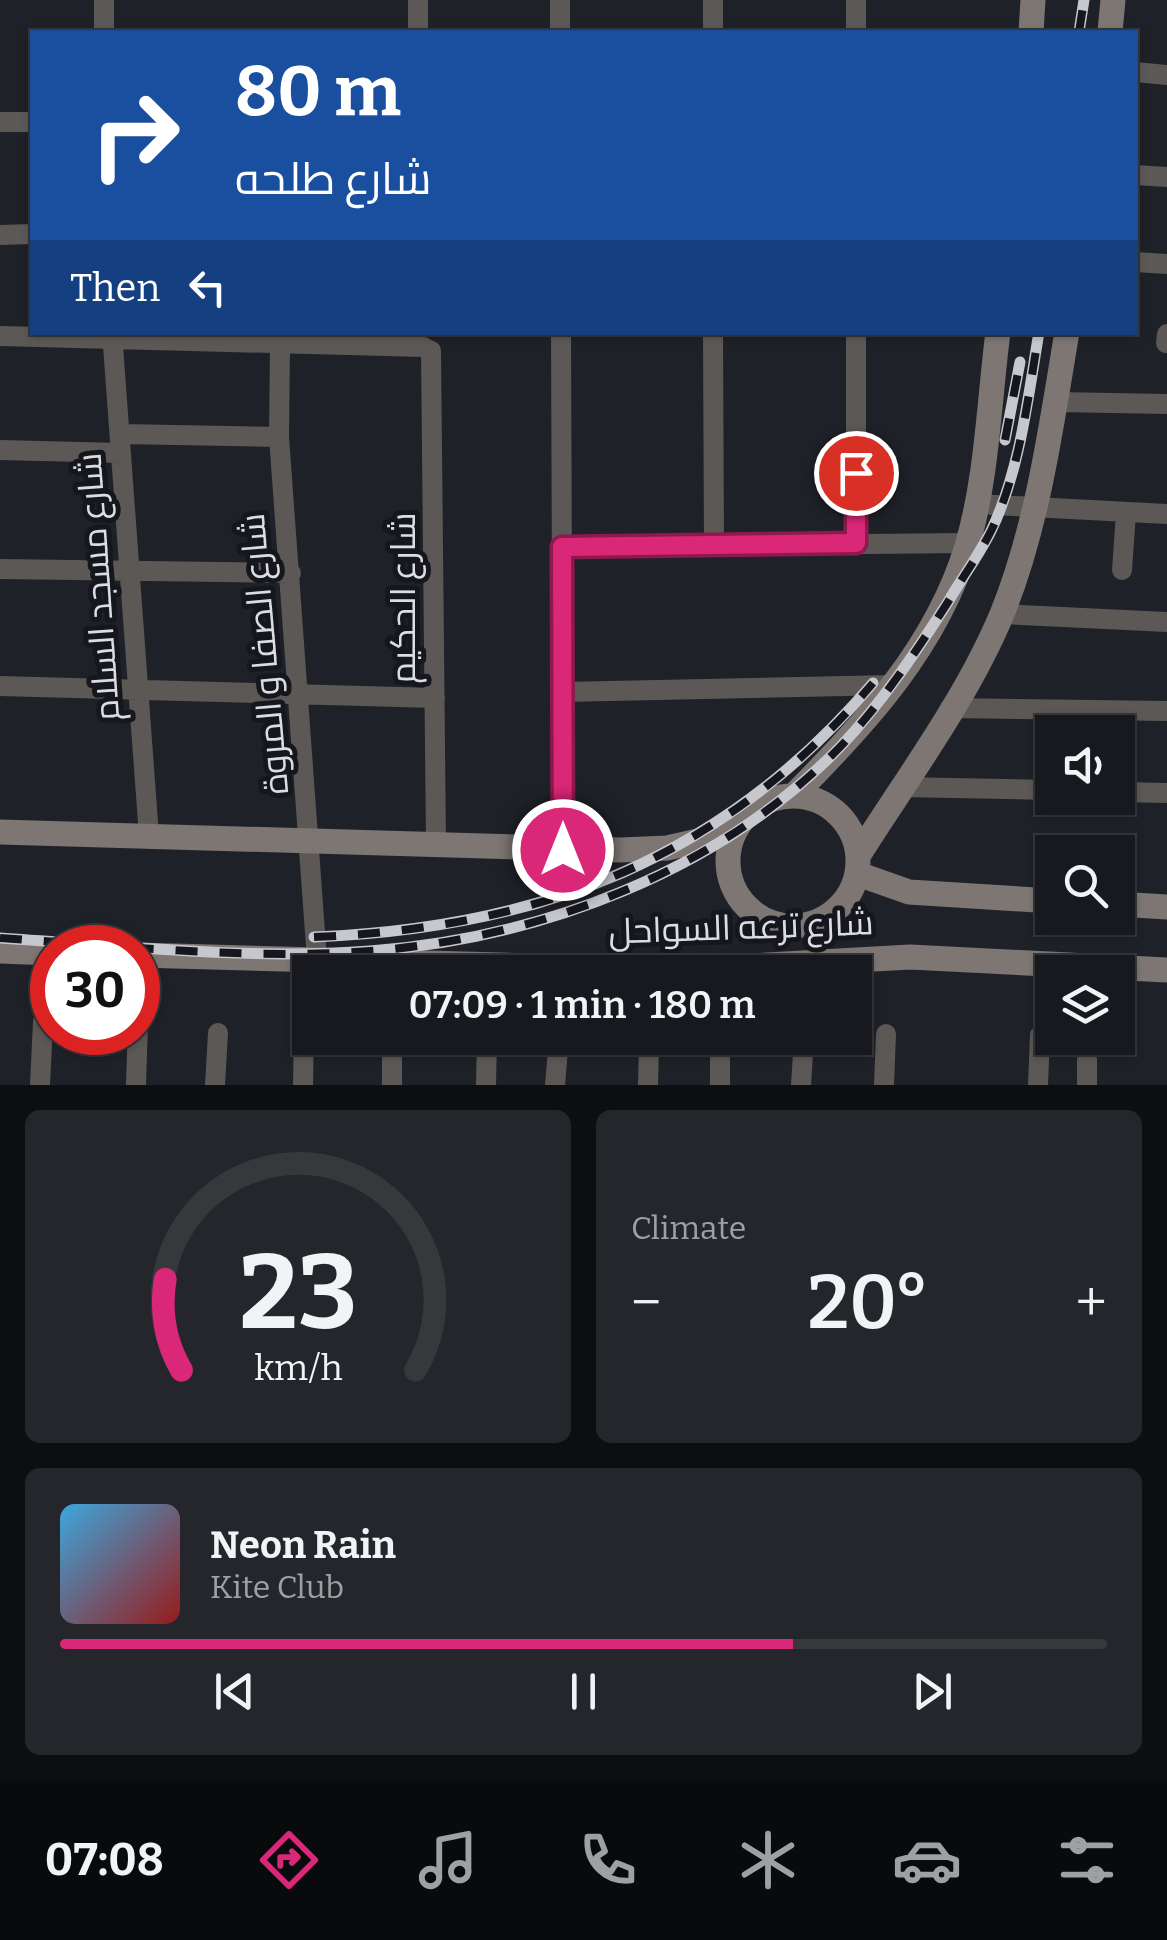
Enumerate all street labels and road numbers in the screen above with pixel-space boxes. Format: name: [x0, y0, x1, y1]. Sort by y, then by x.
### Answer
street label: شارع مسجد السلام: [68, 451, 131, 723]
street label: شارع الصفا و المروة: [231, 511, 299, 796]
street label: شارع الحكيم: [382, 512, 427, 684]
street label: شارع ترعه السواحل: [608, 901, 874, 955]

